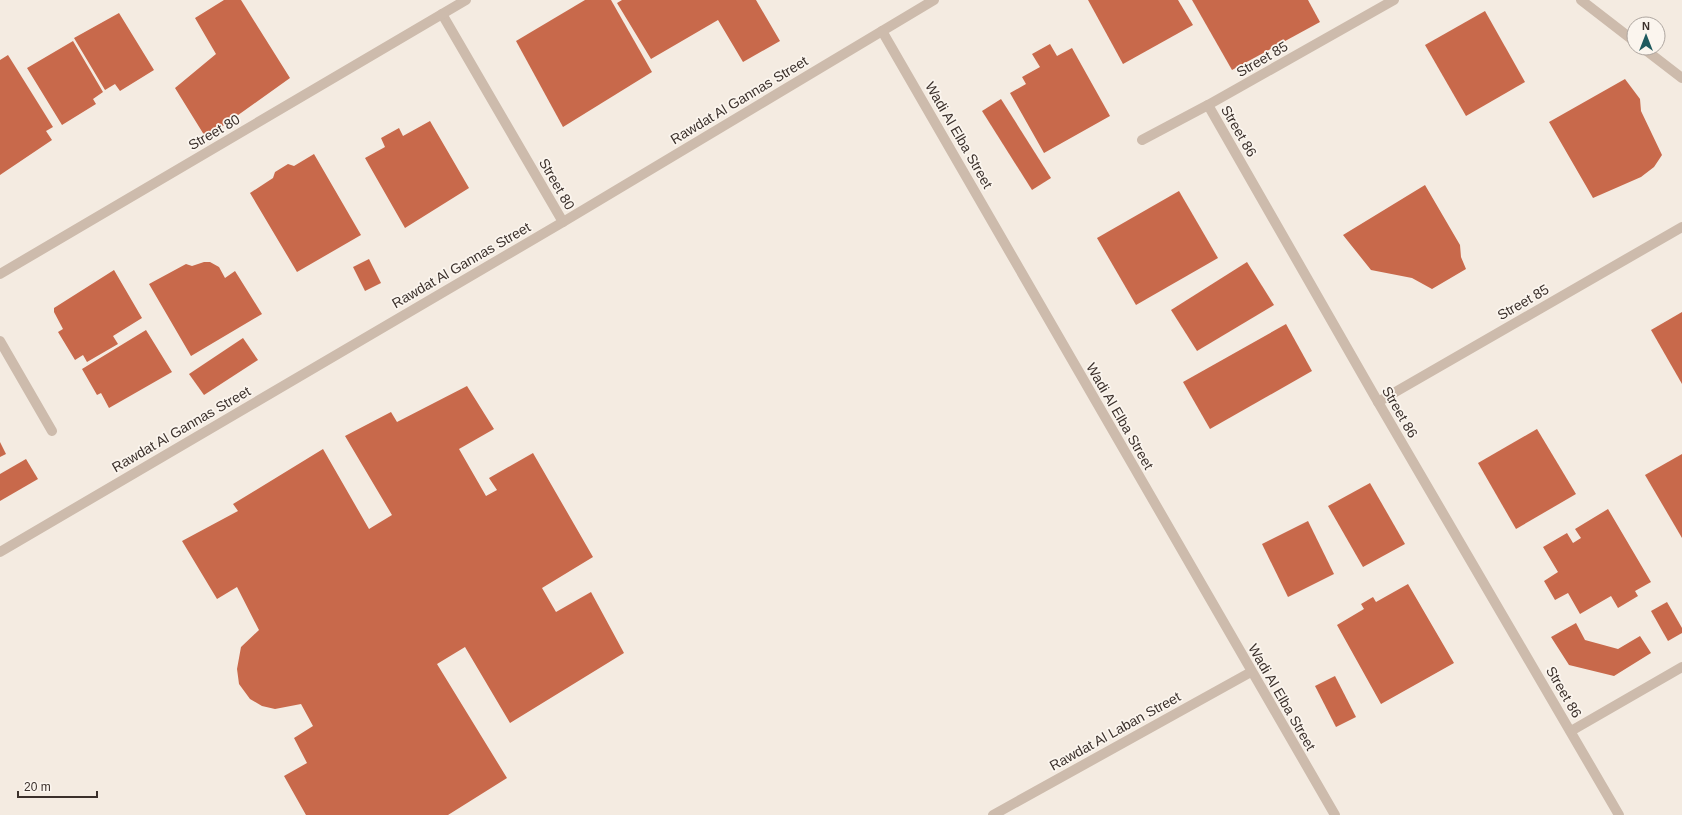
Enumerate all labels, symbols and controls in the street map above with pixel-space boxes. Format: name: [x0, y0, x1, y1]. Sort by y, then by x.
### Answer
north arrow: [1626, 16, 1666, 56]
text: N: [1642, 20, 1650, 32]
street label: Street 85: [1233, 38, 1291, 80]
street label: Rawdat Al Gannas Street: [668, 53, 811, 147]
street label: Wadi Al Elba Street: [922, 79, 996, 191]
street label: Street 86: [1218, 102, 1260, 160]
street label: Street 80: [185, 111, 243, 153]
street label: Street 80: [536, 155, 578, 213]
street label: Rawdat Al Gannas Street: [389, 219, 533, 311]
street label: Street 85: [1494, 281, 1552, 323]
street label: Wadi Al Elba Street: [1083, 360, 1157, 472]
street label: Rawdat Al Gannas Street: [109, 383, 253, 475]
street label: Street 86: [1379, 383, 1421, 441]
street label: Wadi Al Elba Street: [1245, 641, 1319, 753]
street label: Street 86: [1543, 663, 1585, 721]
street label: Rawdat Al Laban Street: [1047, 688, 1183, 774]
scale bar: [18, 773, 97, 799]
text: 20 m: [24, 780, 51, 794]

